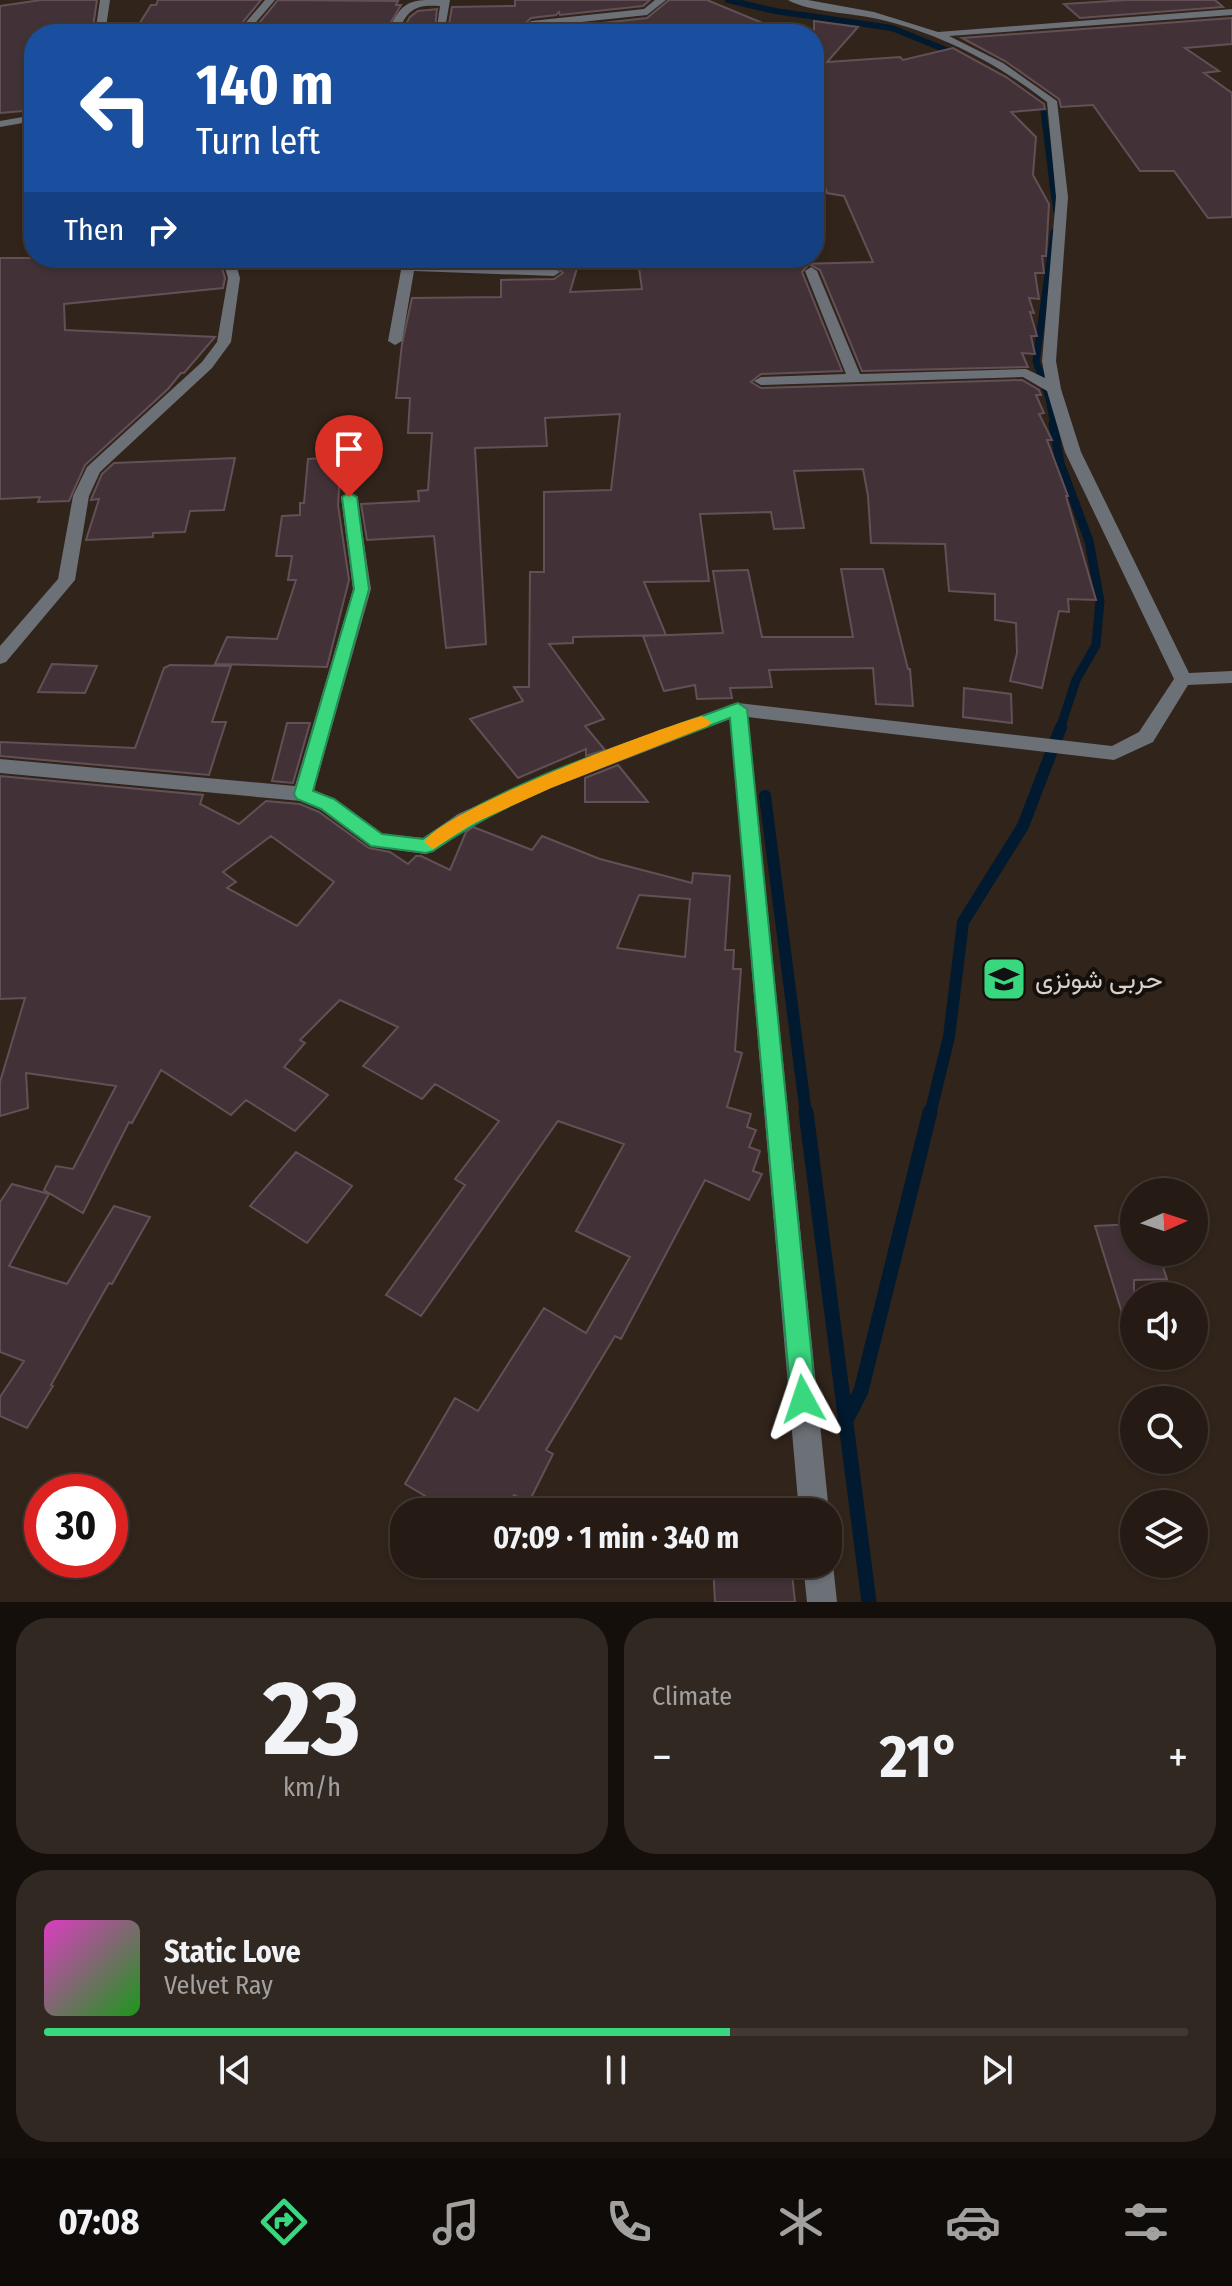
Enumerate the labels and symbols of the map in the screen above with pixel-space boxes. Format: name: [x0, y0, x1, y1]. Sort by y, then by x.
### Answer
pin: [315, 415, 383, 497]
school or university icon: حربی شونزی: [980, 955, 1028, 1003]
place label: حربی شونزی: [1035, 964, 1163, 995]
north arrow: [1120, 1178, 1208, 1266]
position arrow: [761, 1357, 845, 1441]
speed limit sign: 30: [24, 1474, 128, 1578]

